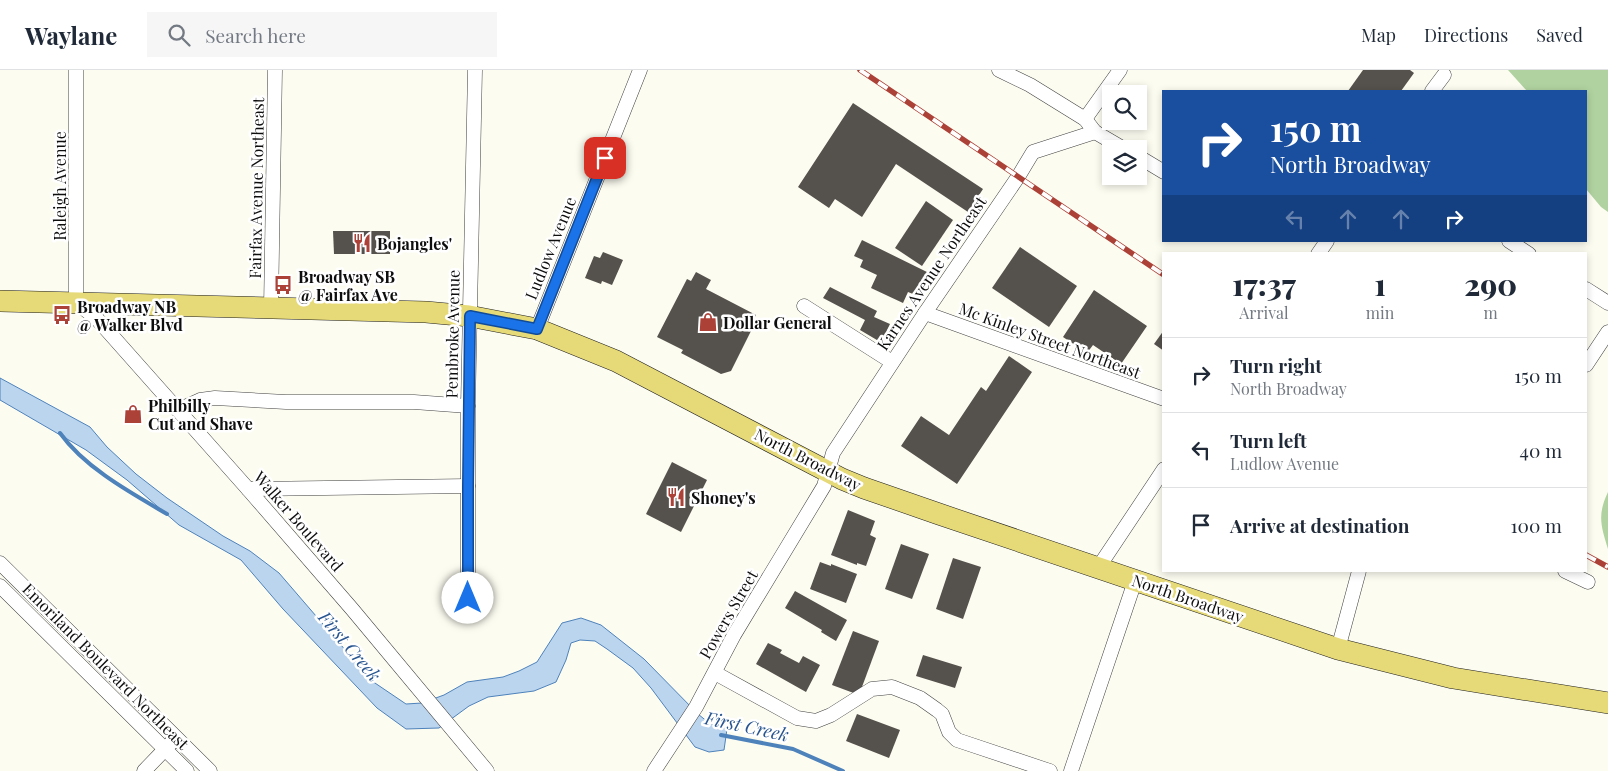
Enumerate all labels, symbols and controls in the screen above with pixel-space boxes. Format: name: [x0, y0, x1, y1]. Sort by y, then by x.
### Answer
search box: [147, 12, 497, 57]
text: Waylane: [25, 19, 117, 51]
icon: search: [165, 21, 193, 49]
text: Search here: [205, 22, 306, 48]
text: Map: [1361, 23, 1396, 47]
text: Directions: [1424, 23, 1508, 47]
text: Saved: [1536, 23, 1583, 47]
map controls: [1102, 85, 1147, 185]
button: search: [1102, 85, 1147, 130]
street label: Fairfax Avenue Northeast: [244, 97, 268, 279]
text: 150 m: [1270, 104, 1361, 151]
icon: right: [1187, 110, 1252, 175]
street label: Raleigh Avenue: [49, 131, 70, 241]
pin: [584, 137, 626, 179]
button: layers: [1102, 140, 1147, 185]
icon: arrive: [591, 144, 619, 172]
text: North Broadway: [1270, 149, 1431, 179]
street label: Karnes Avenue Northeast: [872, 192, 991, 354]
street label: Ludlow Avenue: [520, 193, 580, 303]
icon: left: [1281, 205, 1309, 233]
icon: ahead: [1334, 205, 1362, 233]
icon: ahead: [1387, 205, 1415, 233]
icon: right: [1440, 205, 1468, 233]
restaurant icon: Bojangles': [351, 232, 373, 254]
place label: Bojangles': [377, 233, 452, 254]
text: 17:37: [1232, 264, 1296, 304]
text: 1: [1374, 264, 1386, 304]
text: 290: [1464, 264, 1517, 304]
place label: Broadway SB @ Fairfax Ave: [298, 266, 398, 305]
street label: Pembroke Avenue: [440, 270, 464, 398]
bus stop icon: Broadway SB @ Fairfax Ave: [272, 274, 294, 296]
place label: Broadway NB @ Walker Blvd: [77, 296, 183, 335]
street label: Mc Kinley Street Northeast: [956, 297, 1144, 383]
text: Arrival: [1239, 302, 1289, 323]
text: min: [1366, 302, 1394, 323]
text: m: [1483, 302, 1498, 323]
bus stop icon: Broadway NB @ Walker Blvd: [51, 304, 73, 326]
shop icon: Dollar General: [697, 311, 719, 333]
place label: Dollar General: [723, 312, 832, 333]
text: Turn right: [1230, 352, 1322, 378]
icon: right: [1187, 361, 1215, 389]
text: 150 m: [1514, 362, 1562, 388]
text: North Broadway: [1230, 378, 1347, 399]
place label: Philbilly Cut and Shave: [148, 395, 253, 434]
shop icon: Philbilly Cut and Shave: [122, 403, 144, 425]
street label: North Broadway: [751, 423, 865, 495]
text: Turn left: [1230, 427, 1307, 453]
icon: left: [1187, 436, 1215, 464]
text: 40 m: [1520, 437, 1562, 463]
text: Ludlow Avenue: [1230, 453, 1339, 474]
street label: Walker Boulevard: [249, 466, 348, 575]
restaurant icon: Shoney's: [665, 486, 687, 508]
place label: Shoney's: [691, 487, 756, 508]
icon: arrive: [1187, 511, 1215, 539]
text: Arrive at destination: [1230, 512, 1410, 538]
text: 100 m: [1511, 512, 1562, 538]
street label: Powers Street: [694, 565, 762, 662]
street label: North Broadway: [1129, 569, 1247, 627]
position arrow: [441, 571, 493, 623]
street label: Emoriland Boulevard Northeast: [18, 578, 194, 754]
water label: First Creek: [313, 605, 386, 686]
water label: First Creek: [702, 705, 791, 747]

